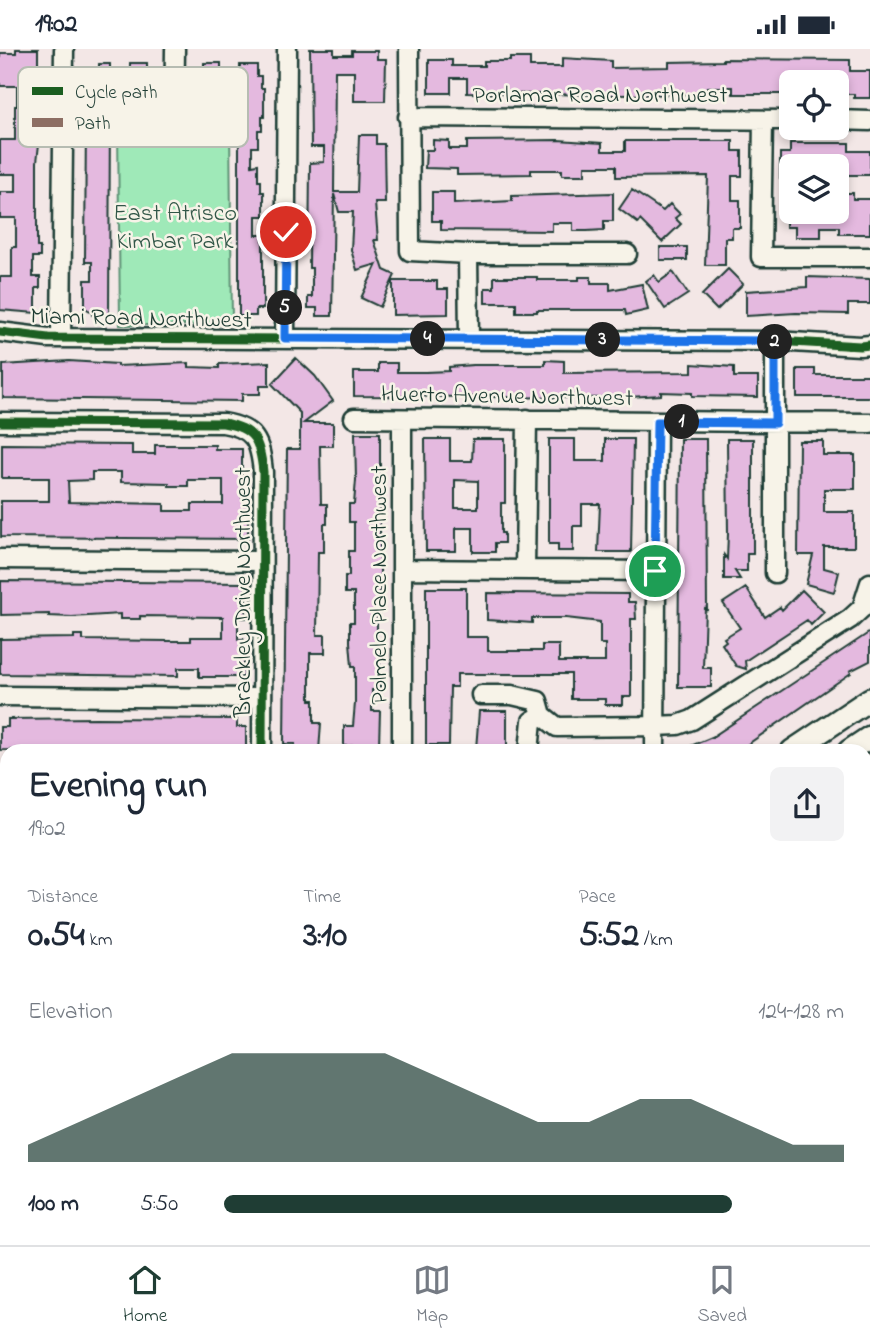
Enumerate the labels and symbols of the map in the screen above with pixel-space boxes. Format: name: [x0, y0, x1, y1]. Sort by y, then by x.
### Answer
legend: [18, 67, 248, 147]
street label: Porlamar Road Northwest: [473, 79, 727, 114]
text: Cycle path: [75, 80, 157, 108]
text: Path: [75, 111, 111, 138]
park label: East Atrisco Kimbar Park: [113, 197, 237, 260]
pin: [256, 202, 316, 262]
pin: 5: [268, 291, 302, 325]
street label: Miami Road Northwest: [30, 300, 252, 339]
pin: 4: [410, 321, 446, 357]
pin: 3: [586, 323, 620, 357]
pin: 2: [758, 325, 792, 359]
street label: Huerto Avenue Northwest: [380, 378, 633, 417]
pin: 1: [664, 405, 700, 439]
street label: Polmelo Place Northwest: [363, 465, 398, 705]
street label: Brackley Drive Northwest: [227, 467, 263, 718]
pin: [625, 541, 685, 601]

